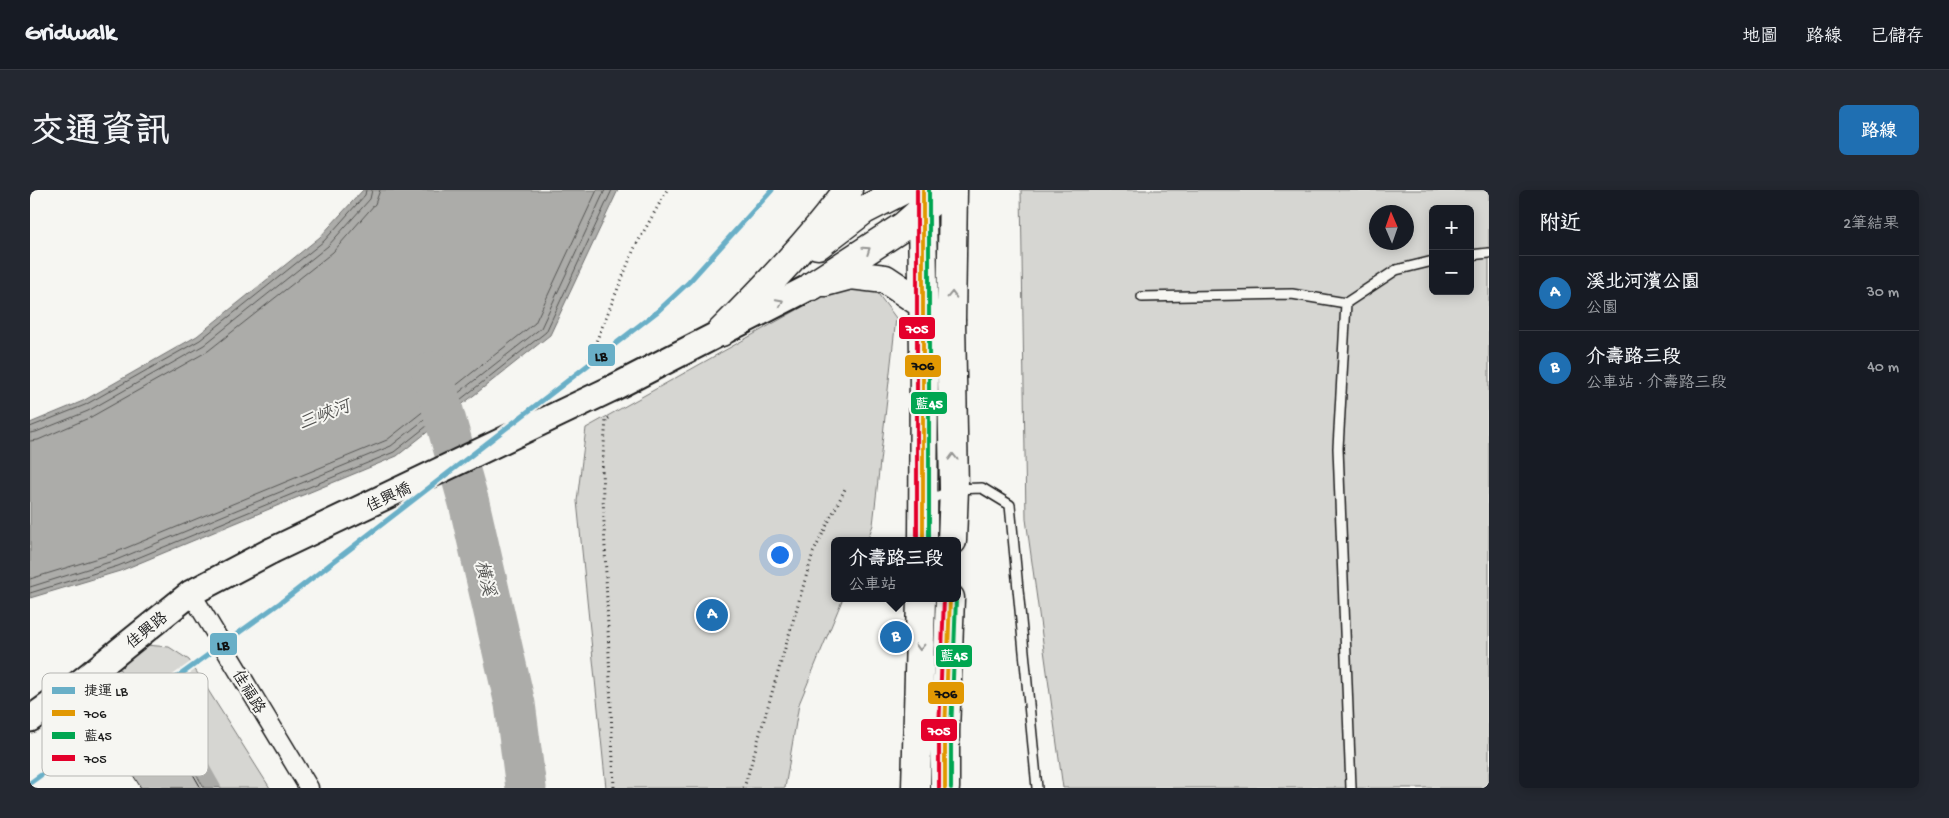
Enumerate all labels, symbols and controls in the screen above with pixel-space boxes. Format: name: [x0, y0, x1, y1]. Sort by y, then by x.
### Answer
text: Gridwalk: [25, 20, 116, 49]
text: 地圖: [1742, 27, 1778, 48]
text: 路線: [1806, 27, 1842, 48]
text: 已儲存: [1870, 27, 1924, 48]
button: 路線: [1839, 105, 1919, 155]
text: 交通資訊: [30, 114, 170, 155]
north arrow: [1369, 205, 1414, 250]
map controls: [1429, 205, 1474, 295]
button: +: [1429, 205, 1474, 250]
text: 附近: [1539, 213, 1581, 238]
text: 2筆結果: [1843, 216, 1899, 235]
one-way arrow: [862, 246, 871, 256]
button: −: [1429, 250, 1474, 295]
text: 溪北河濱公園: [1586, 272, 1700, 295]
text: A: [1550, 284, 1560, 303]
text: 30 m: [1866, 284, 1899, 303]
one-way arrow: [947, 290, 957, 298]
one-way arrow: [775, 298, 784, 308]
text: 公園: [1586, 300, 1618, 319]
line badge: 705: [898, 316, 936, 340]
text: 705: [905, 322, 929, 339]
line badge: LB: [587, 343, 616, 367]
text: 介壽路三段: [1586, 347, 1681, 370]
text: LB: [595, 349, 608, 366]
line badge: 706: [904, 354, 942, 378]
text: 706: [911, 359, 935, 376]
text: B: [1551, 359, 1559, 378]
text: 40 m: [1867, 359, 1899, 378]
text: 公車站 · 介壽路三段: [1586, 375, 1727, 394]
line badge: 藍45: [910, 391, 948, 415]
water label: 三峽河: [296, 395, 357, 436]
text: 藍45: [915, 397, 944, 414]
one-way arrow: [948, 453, 958, 460]
street label: 佳興橋: [363, 480, 415, 518]
popup: [831, 537, 961, 602]
your location: [767, 542, 793, 568]
text: 介壽路三段: [848, 549, 944, 572]
water label: 橫溪: [469, 558, 499, 599]
text: 公車站: [848, 577, 897, 596]
pin: A: [696, 596, 728, 634]
street label: 佳興路: [122, 608, 173, 654]
pin: B: [880, 618, 912, 656]
line badge: LB: [209, 632, 238, 656]
text: LB: [217, 638, 230, 655]
one-way arrow: [914, 643, 925, 651]
line badge: 藍45: [935, 644, 973, 668]
text: 藍45: [940, 649, 969, 666]
street label: 佳福路: [226, 666, 269, 718]
legend: [42, 673, 208, 776]
line badge: 706: [927, 681, 965, 705]
text: 捷運 LB: [84, 683, 128, 701]
text: 706: [934, 687, 958, 704]
text: 706: [83, 707, 107, 724]
line badge: 705: [920, 718, 958, 742]
text: 705: [927, 724, 951, 741]
text: 藍45: [84, 729, 112, 746]
text: 705: [83, 752, 107, 769]

